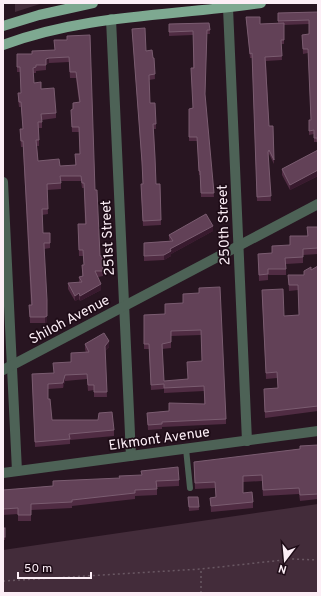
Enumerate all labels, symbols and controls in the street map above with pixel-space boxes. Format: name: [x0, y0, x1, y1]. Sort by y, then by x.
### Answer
street label: 250th Street: [215, 184, 234, 266]
street label: 251st Street: [98, 200, 119, 276]
street label: Shiloh Avenue: [27, 292, 113, 349]
street label: Elkmont Avenue: [108, 424, 211, 455]
north arrow: [265, 540, 305, 580]
scale bar: [18, 554, 91, 580]
text: 50 m: [24, 561, 52, 577]
text: N: [277, 561, 288, 576]

